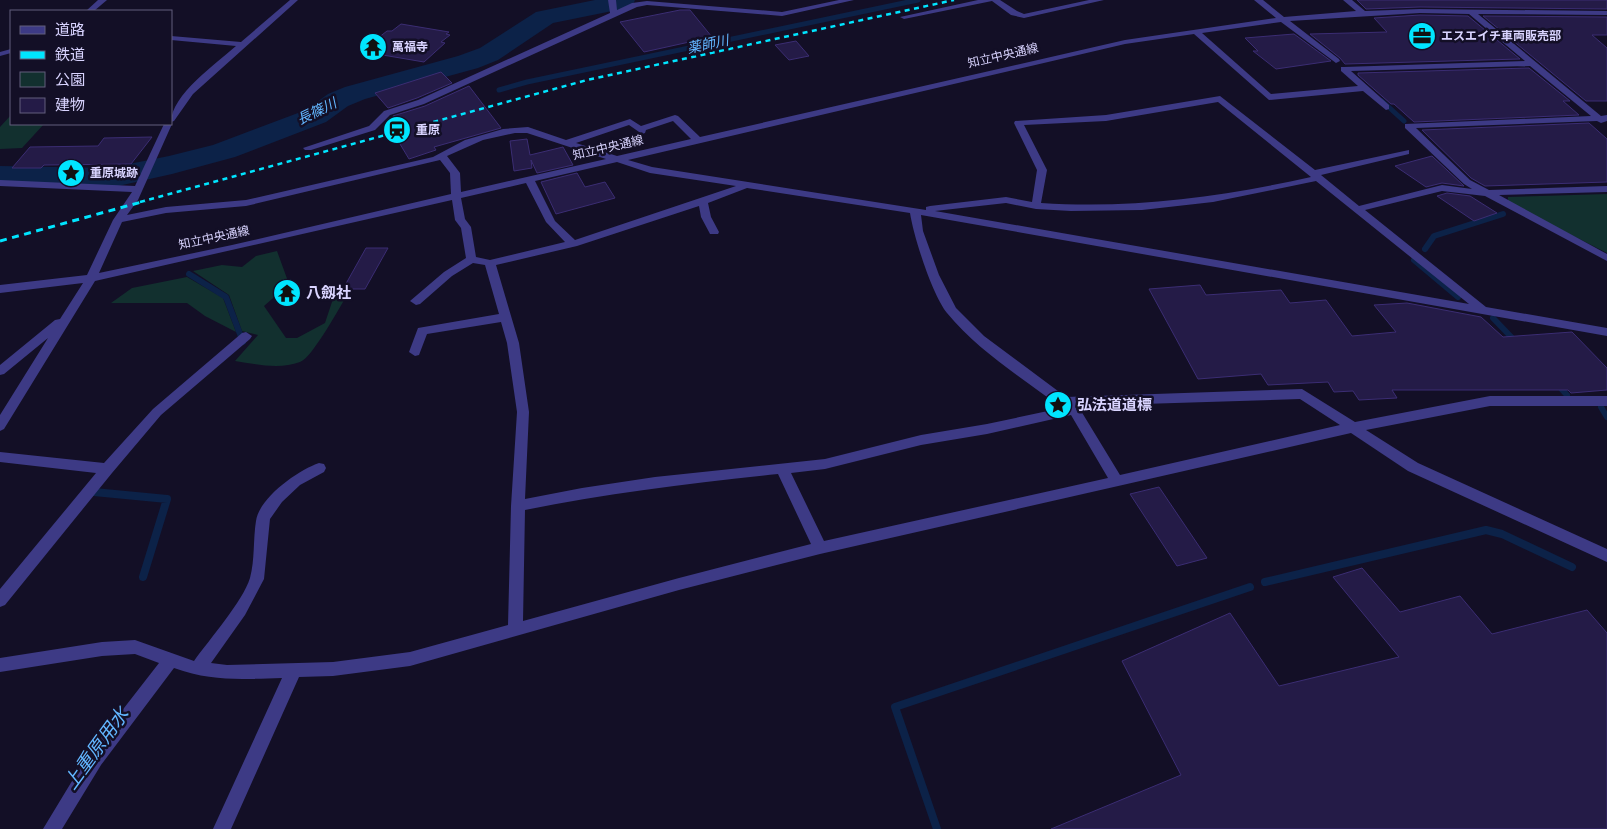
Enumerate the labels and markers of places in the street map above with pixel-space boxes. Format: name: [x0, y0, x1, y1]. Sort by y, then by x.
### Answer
office icon: エスエイチ車両販売部: [1407, 21, 1437, 51]
place label: エスエイチ車両販売部: [1441, 28, 1561, 45]
temple icon: 萬福寺: [358, 32, 388, 62]
place label: 萬福寺: [392, 39, 428, 56]
station icon: 重原: [382, 115, 412, 145]
place label: 重原: [416, 122, 440, 139]
place icon: 重原城跡: [56, 158, 86, 188]
place label: 重原城跡: [90, 165, 138, 182]
temple icon: 八劔社: [272, 278, 302, 308]
place label: 八劔社: [306, 283, 351, 304]
place icon: 弘法道道標: [1043, 390, 1073, 420]
place label: 弘法道道標: [1077, 395, 1152, 416]

